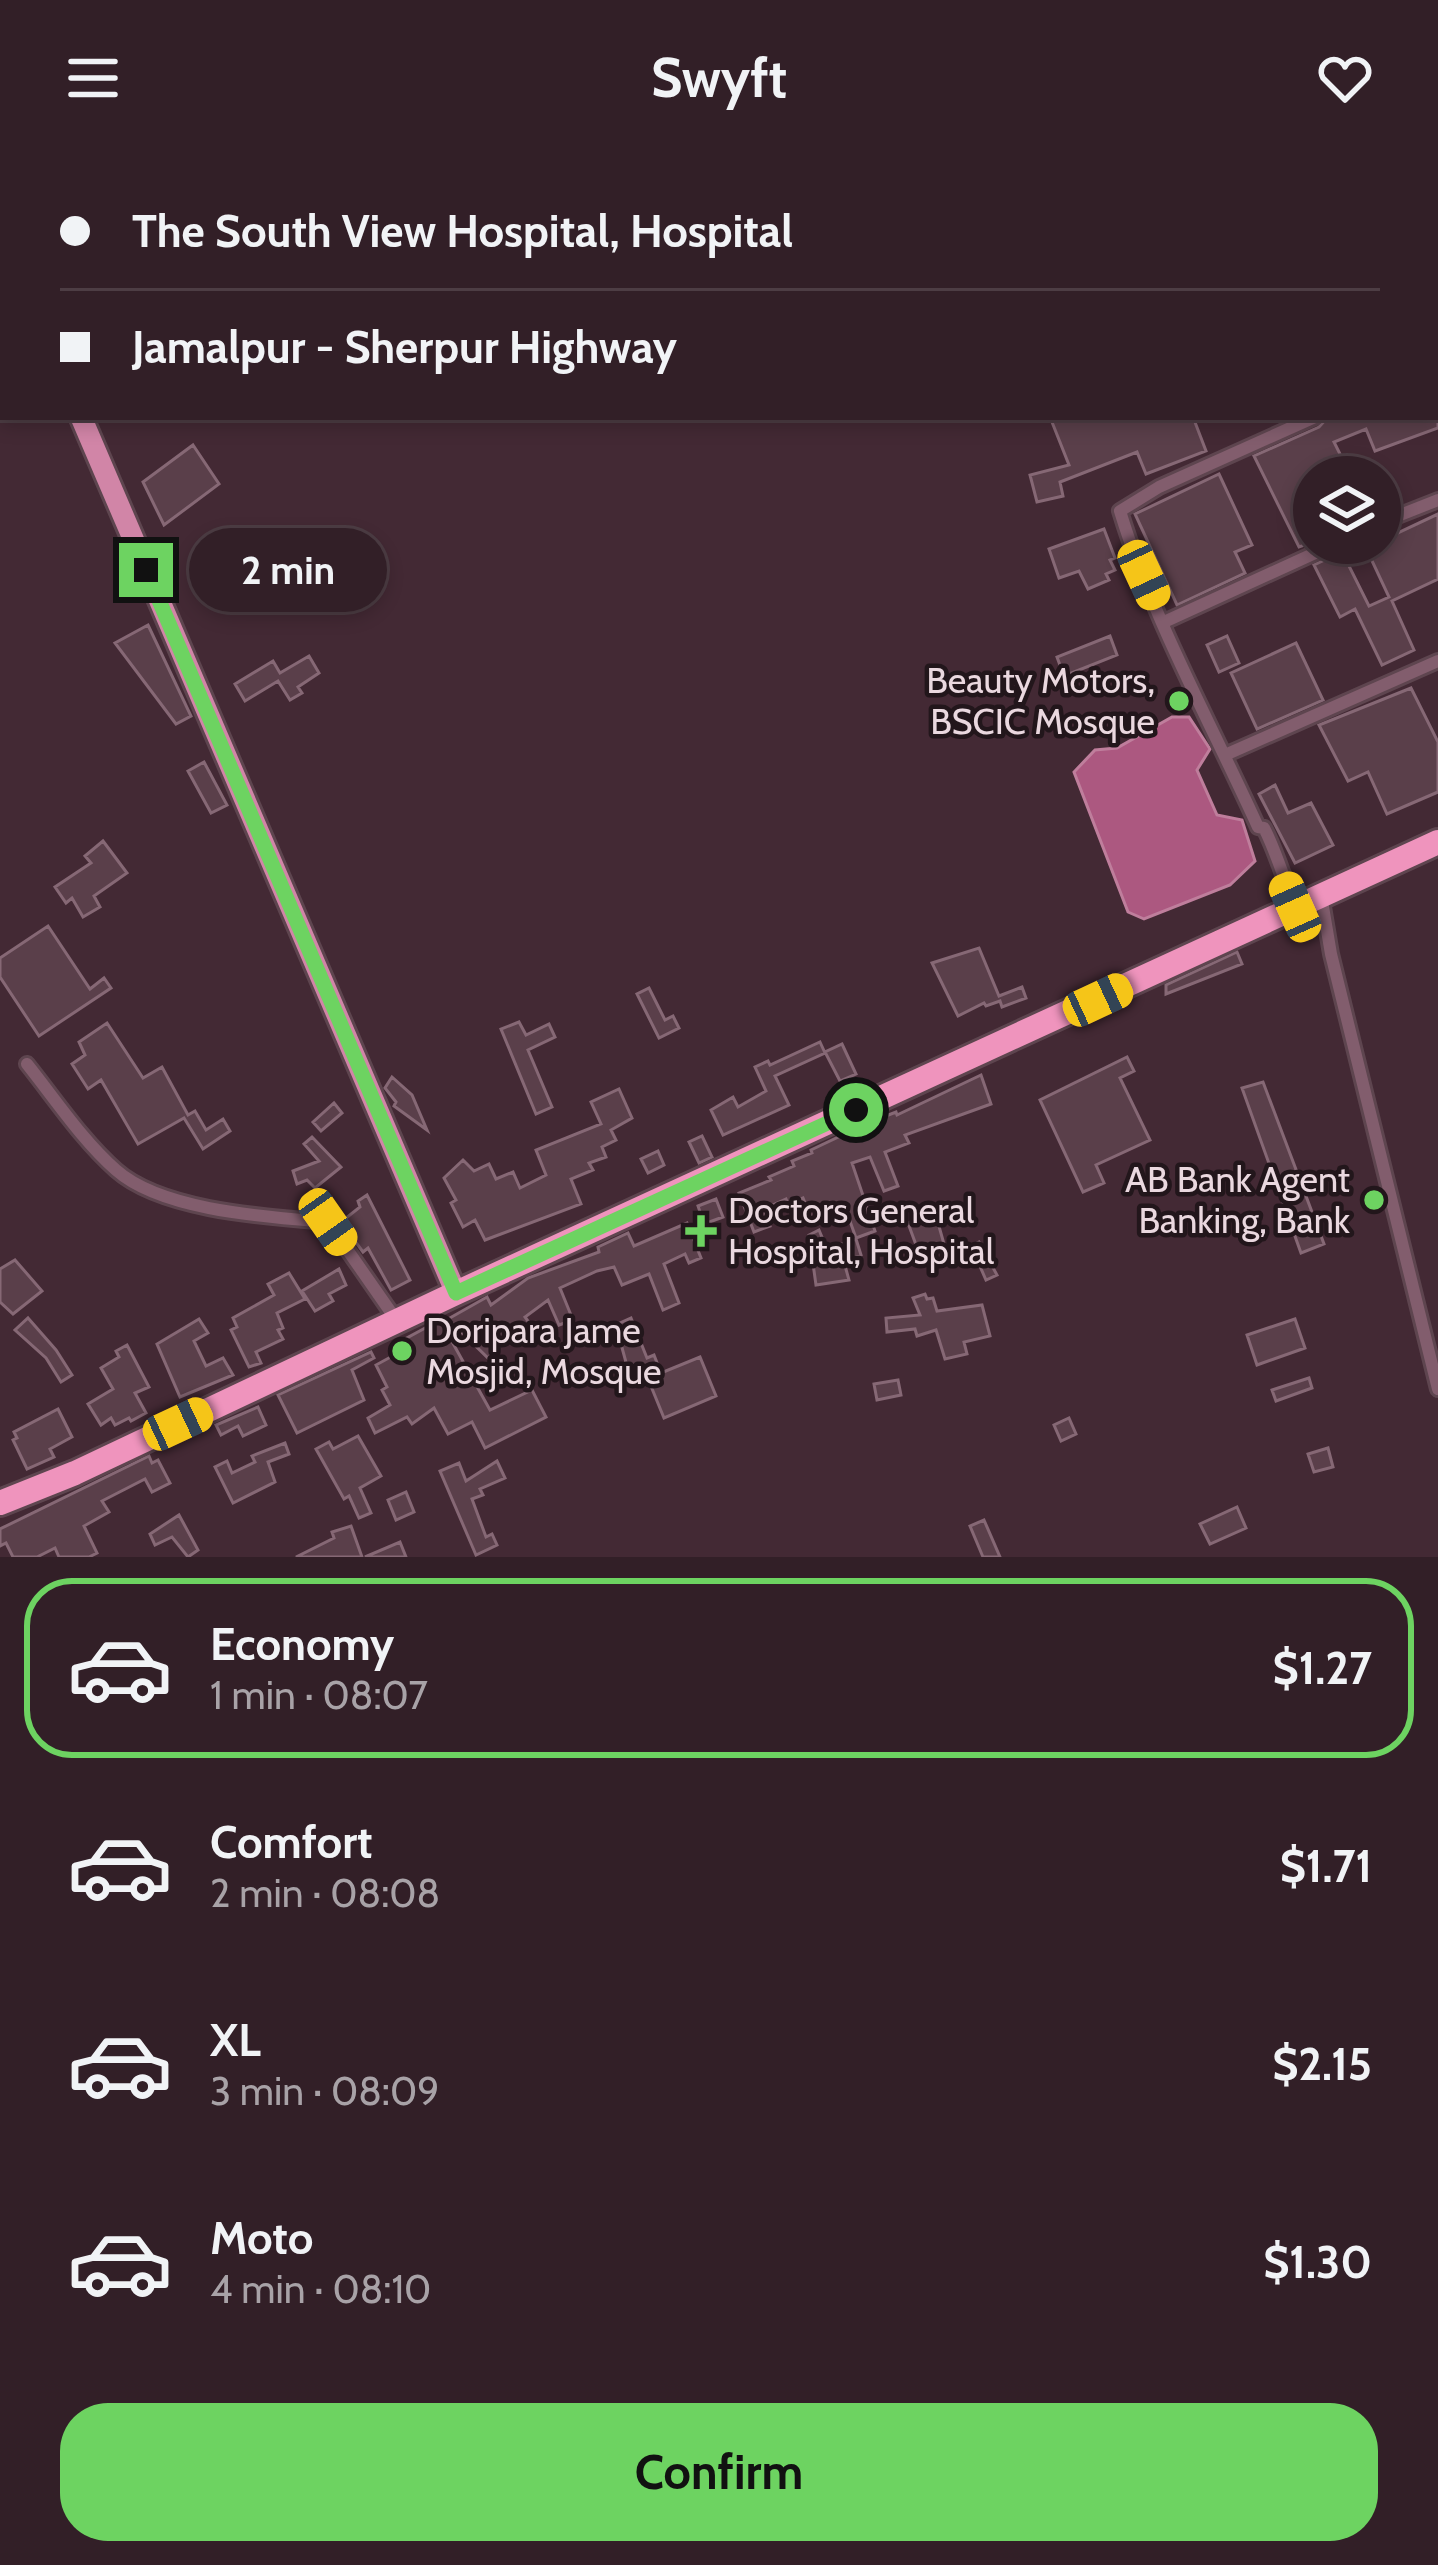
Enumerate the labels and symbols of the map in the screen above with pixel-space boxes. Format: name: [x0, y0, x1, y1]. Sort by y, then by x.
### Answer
callout: 2 min: [188, 528, 386, 612]
car: [1112, 535, 1176, 615]
route end: [119, 543, 173, 597]
place label: Beauty Motors, BSCIC Mosque: [926, 658, 1155, 743]
marker: Beauty Motors, BSCIC Mosque: [1166, 688, 1192, 714]
car: [1264, 867, 1326, 947]
car: [1058, 968, 1138, 1032]
route start: [829, 1083, 883, 1137]
place label: AB Bank Agent Banking, Bank: [1125, 1157, 1351, 1242]
car: [293, 1182, 363, 1262]
marker: AB Bank Agent Banking, Bank: [1361, 1187, 1387, 1213]
place label: Doctors General Hospital, Hospital: [728, 1188, 995, 1273]
marker: Doctors General Hospital, Hospital: [685, 1215, 717, 1247]
place label: Doripara Jame Mosjid, Mosque: [426, 1308, 661, 1393]
marker: Doripara Jame Mosjid, Mosque: [389, 1338, 415, 1364]
car: [138, 1392, 218, 1456]

